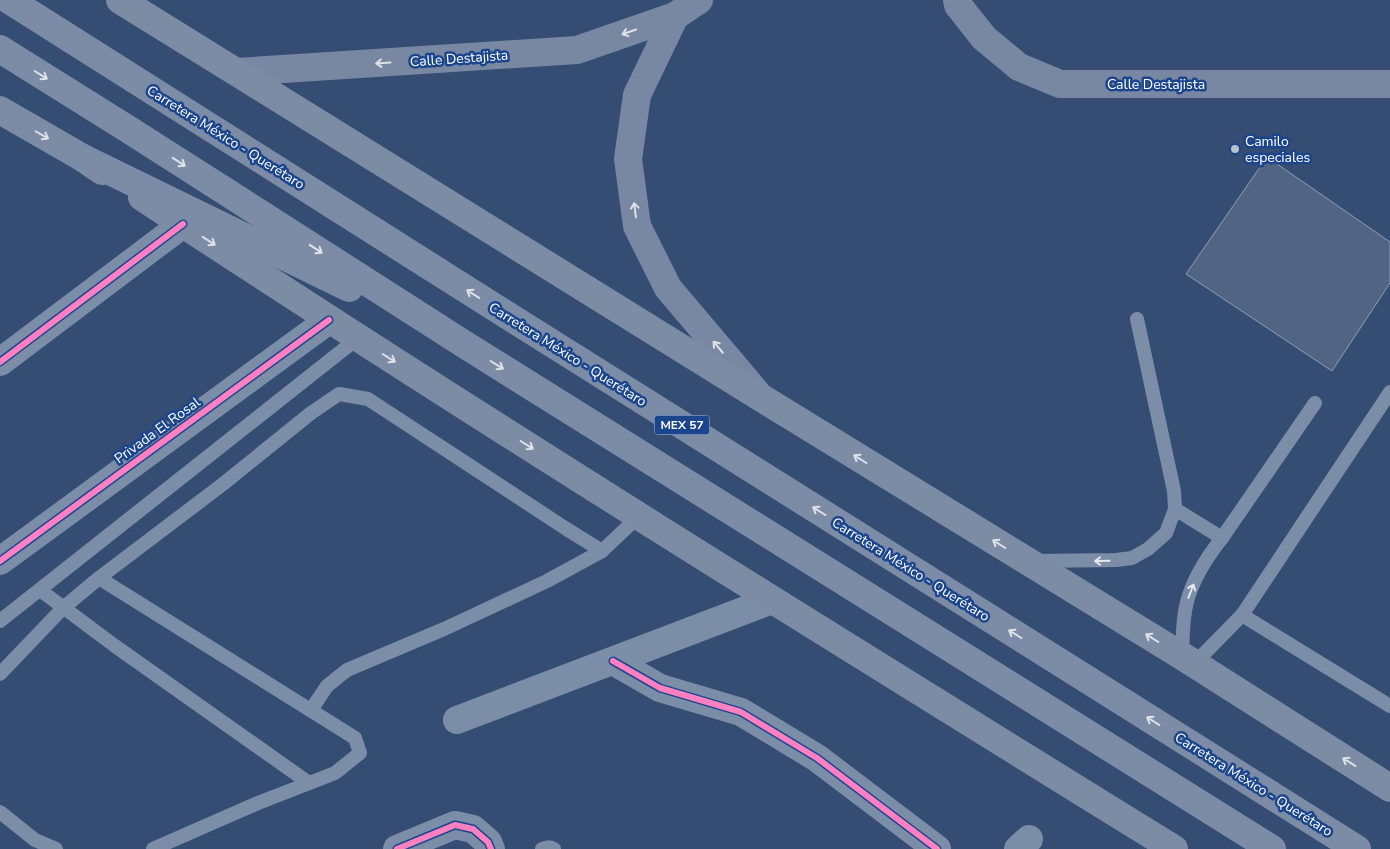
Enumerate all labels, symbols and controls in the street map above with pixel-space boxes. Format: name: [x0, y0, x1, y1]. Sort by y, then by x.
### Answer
one-way arrow: [622, 28, 637, 37]
street label: Calle Destajista: [409, 46, 509, 71]
one-way arrow: [375, 58, 391, 67]
one-way arrow: [34, 70, 48, 80]
street label: Calle Destajista: [1107, 75, 1205, 94]
street label: Carretera México - Querétaro: [143, 81, 308, 194]
one-way arrow: [35, 130, 49, 140]
place label: Camilo especiales: [1245, 132, 1310, 167]
marker: Camilo especiales: [1229, 143, 1241, 155]
one-way arrow: [171, 157, 185, 167]
one-way arrow: [630, 202, 640, 218]
one-way arrow: [201, 236, 215, 246]
one-way arrow: [308, 244, 322, 254]
one-way arrow: [467, 289, 481, 299]
street label: Carretera México - Querétaro: [485, 298, 650, 411]
one-way arrow: [712, 340, 723, 353]
one-way arrow: [382, 353, 396, 363]
one-way arrow: [490, 359, 504, 370]
street label: Privada El Rosal: [111, 392, 205, 468]
road number: MEX 57: [654, 416, 710, 434]
one-way arrow: [519, 440, 533, 450]
one-way arrow: [854, 453, 868, 463]
one-way arrow: [812, 505, 826, 515]
street label: Carretera México - Querétaro: [828, 513, 993, 626]
one-way arrow: [992, 538, 1006, 548]
one-way arrow: [1094, 556, 1110, 565]
one-way arrow: [1187, 584, 1196, 599]
one-way arrow: [1009, 629, 1023, 639]
one-way arrow: [1146, 632, 1160, 642]
one-way arrow: [1147, 715, 1161, 725]
street label: Carretera México - Querétaro: [1171, 728, 1336, 841]
one-way arrow: [1342, 757, 1356, 767]

